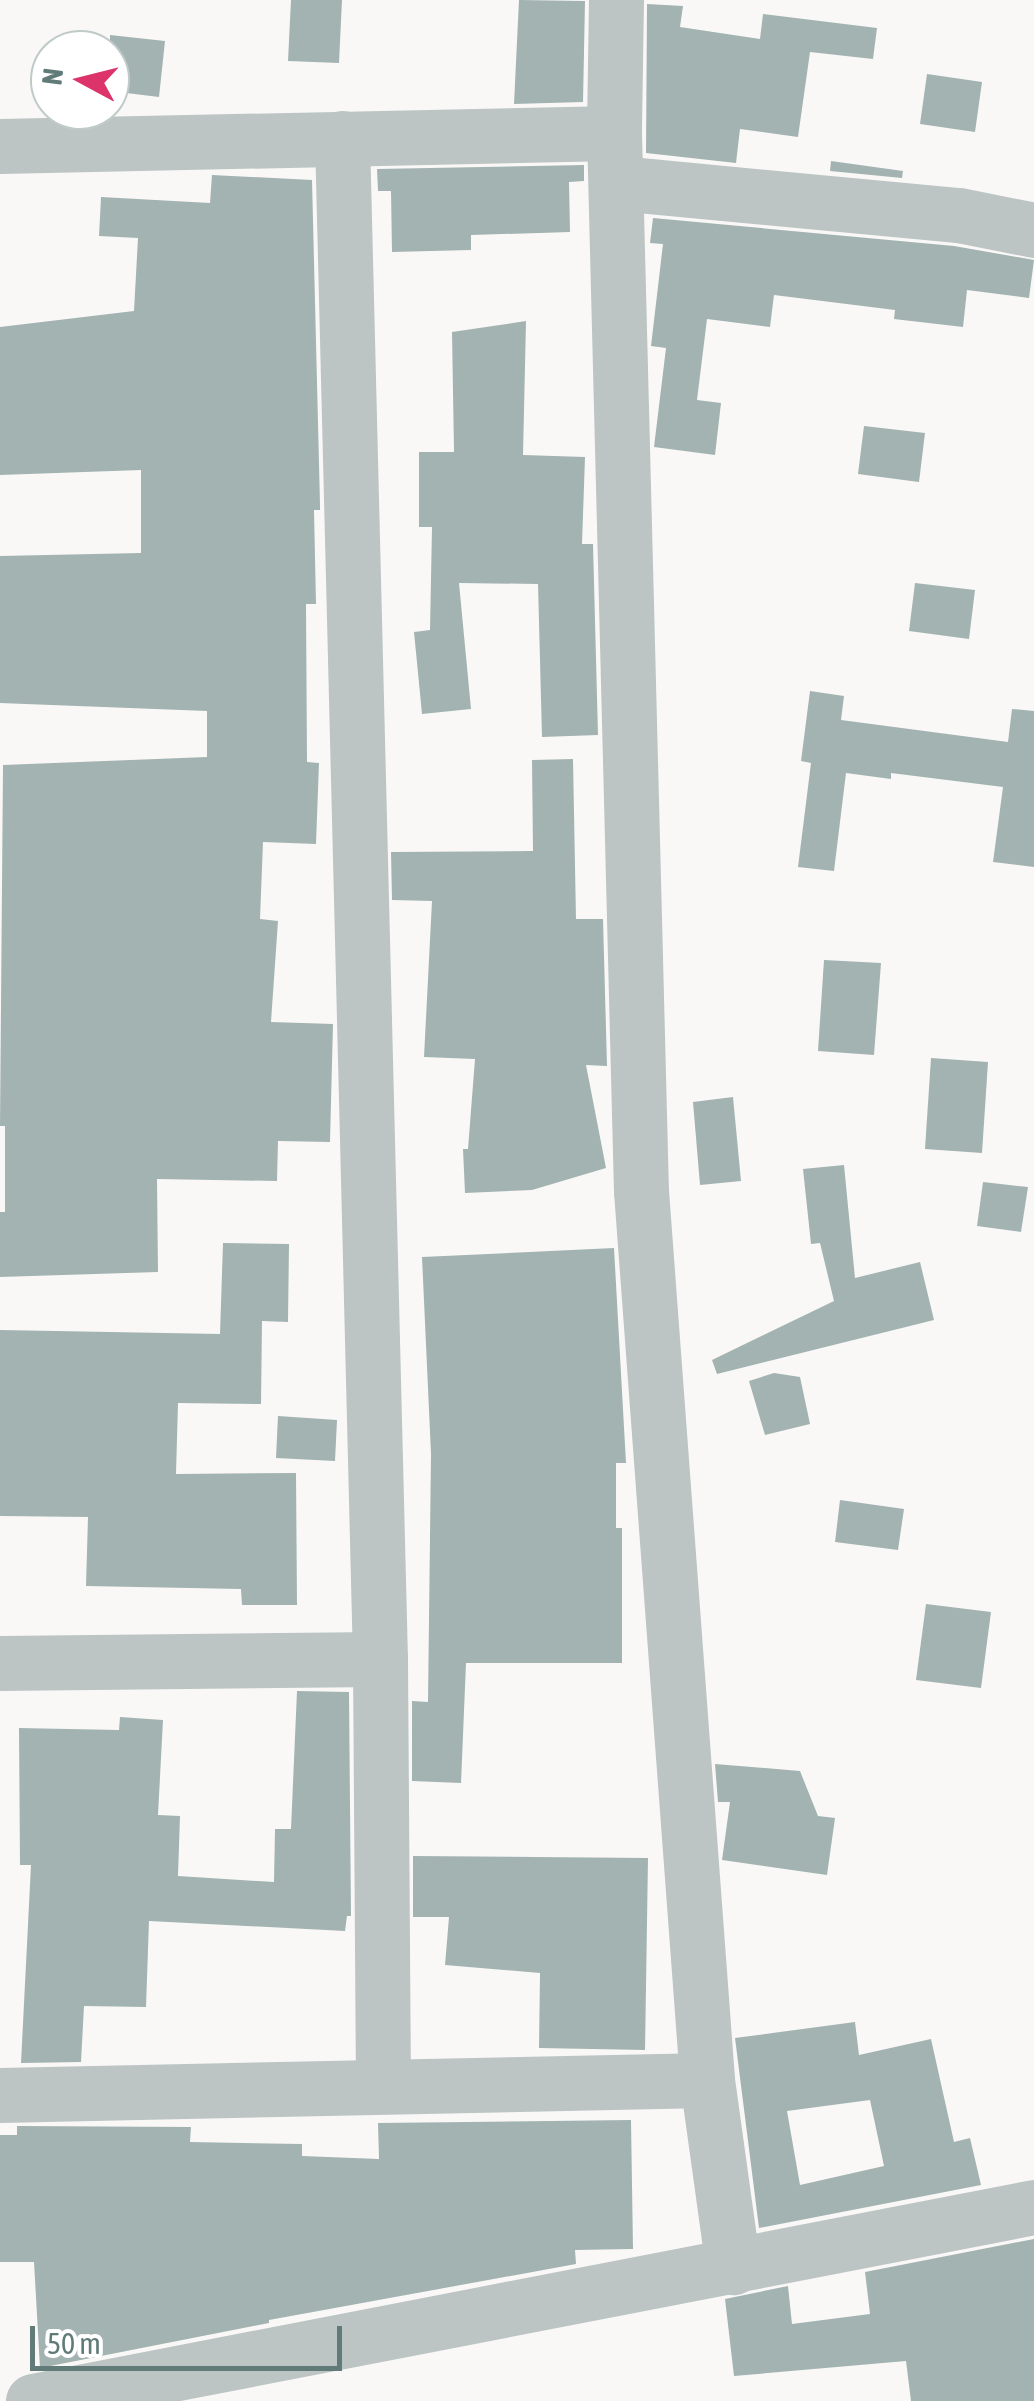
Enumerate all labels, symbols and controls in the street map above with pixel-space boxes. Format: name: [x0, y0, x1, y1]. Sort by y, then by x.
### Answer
north arrow: [30, 30, 130, 130]
text: N: [35, 66, 69, 87]
scale bar: [35, 2306, 348, 2368]
text: 50 m: [47, 2326, 101, 2360]

